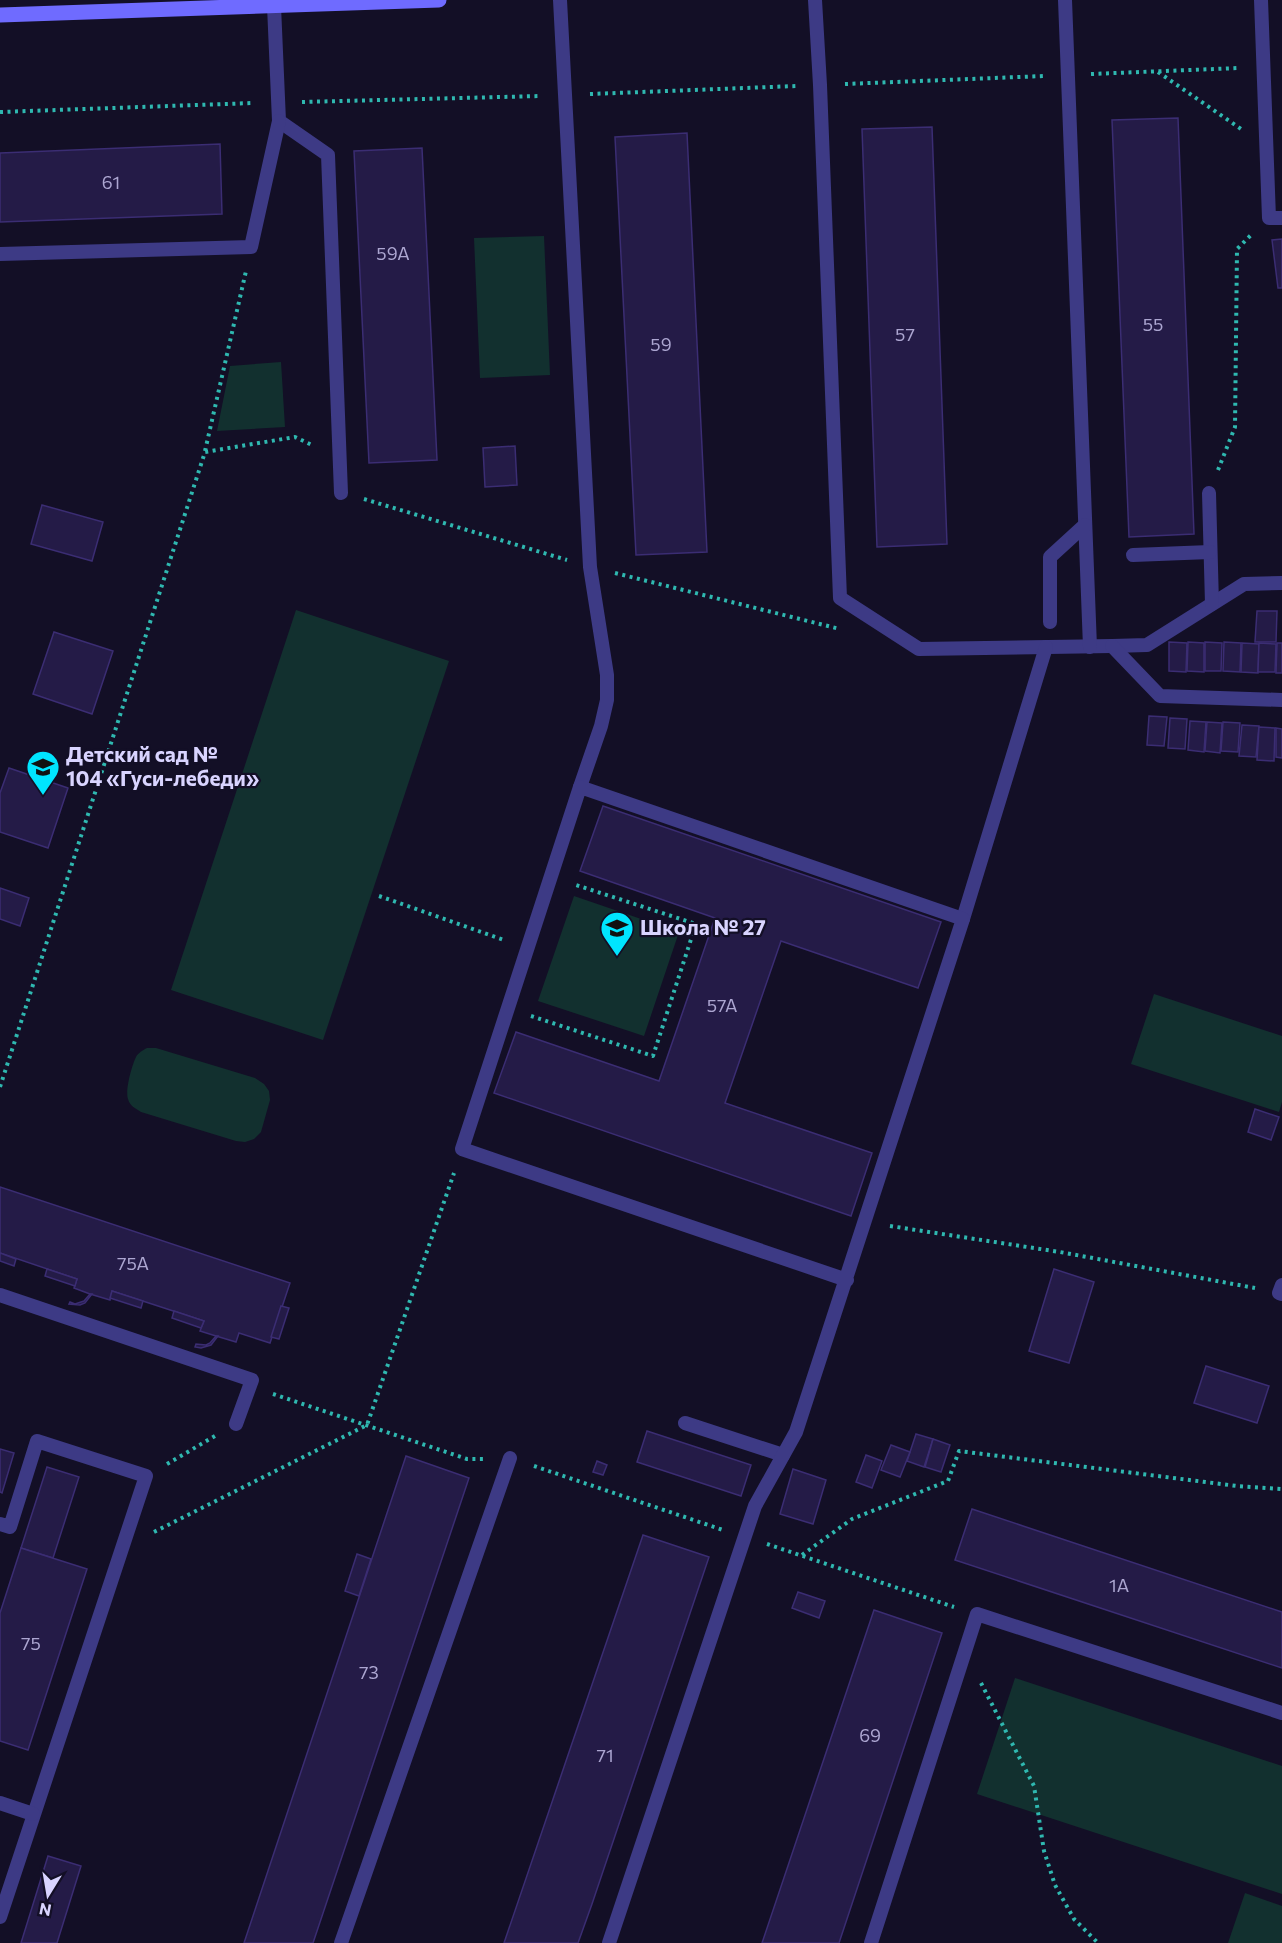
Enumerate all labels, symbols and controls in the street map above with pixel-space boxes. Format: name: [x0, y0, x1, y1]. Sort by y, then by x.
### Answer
house number: 61: [102, 171, 120, 193]
house number: 59А: [376, 242, 410, 264]
house number: 55: [1143, 313, 1163, 335]
house number: 57: [895, 323, 915, 345]
house number: 59: [650, 333, 672, 355]
place label: Детский сад № 104 «Гуси-лебеди»: [66, 741, 260, 790]
school or university icon: Детский сад № 104 «Гуси-лебеди»: [25, 749, 61, 796]
school or university icon: Школа № 27: [599, 910, 635, 957]
place label: Школа № 27: [640, 914, 766, 939]
house number: 57А: [707, 994, 737, 1016]
house number: 75А: [117, 1252, 149, 1274]
house number: 1А: [1109, 1574, 1129, 1596]
house number: 75: [21, 1632, 41, 1654]
house number: 73: [359, 1661, 379, 1683]
house number: 69: [859, 1724, 881, 1746]
house number: 71: [596, 1744, 614, 1766]
north arrow: [18, 1865, 78, 1925]
text: N: [37, 1900, 53, 1921]

